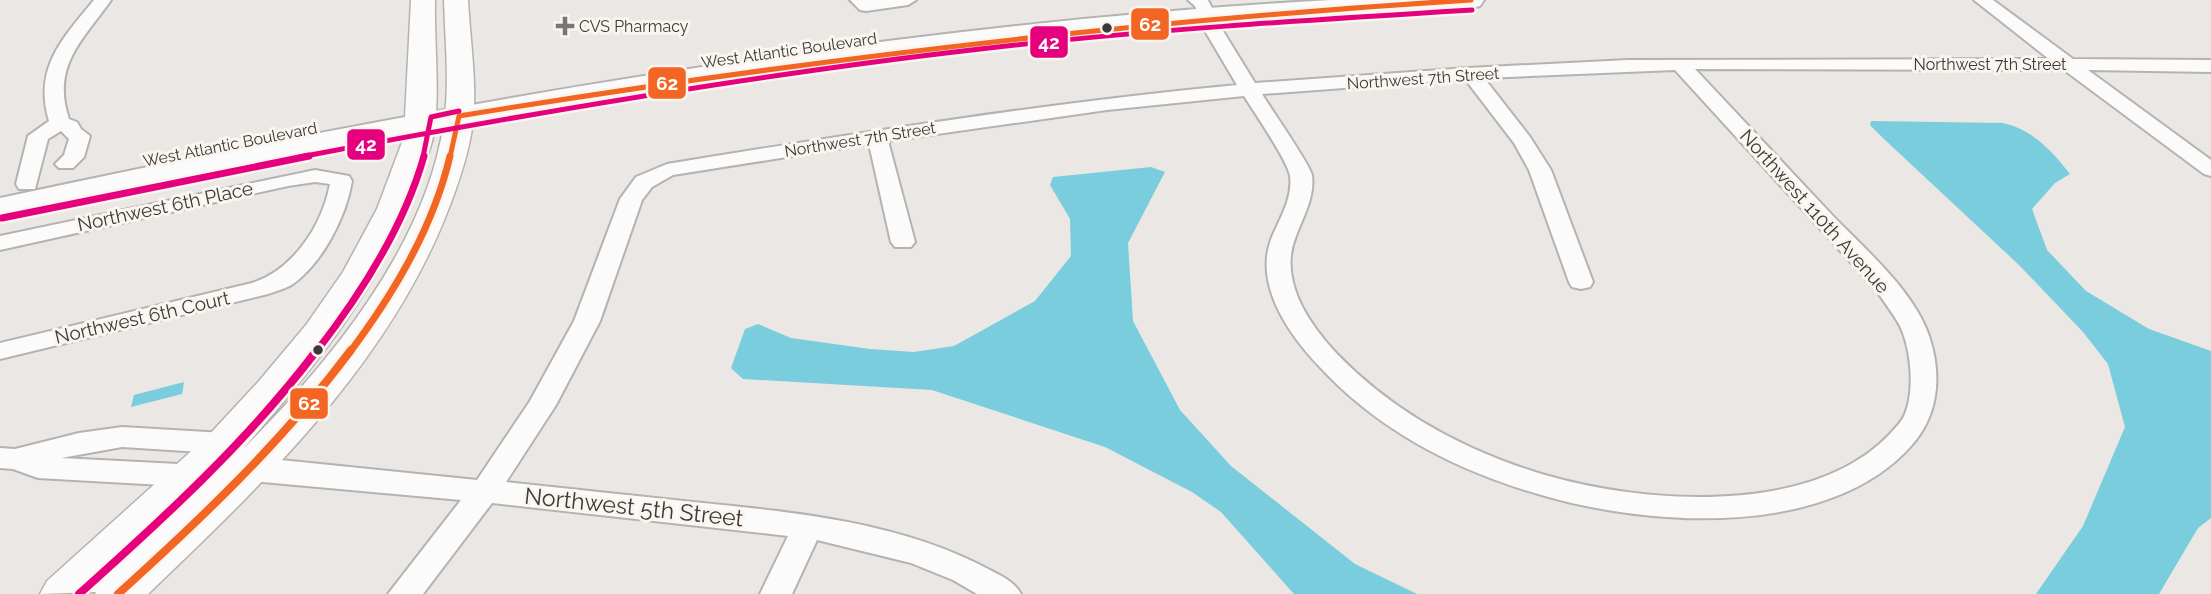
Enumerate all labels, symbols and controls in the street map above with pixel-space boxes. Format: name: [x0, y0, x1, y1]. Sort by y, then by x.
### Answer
line badge: 62: [1130, 7, 1170, 41]
text: 62: [1139, 13, 1161, 35]
place label: CVS Pharmacy: [579, 17, 689, 36]
marker: CVS Pharmacy: [557, 18, 573, 34]
unlabelled marker: [1100, 21, 1114, 35]
line badge: 42: [1029, 25, 1069, 59]
street label: West Atlantic Boulevard: [700, 29, 878, 72]
text: 42: [1038, 31, 1060, 53]
street label: Northwest 7th Street: [1914, 55, 2067, 74]
street label: Northwest 7th Street: [1346, 64, 1501, 93]
line badge: 62: [647, 66, 687, 100]
text: 62: [656, 72, 678, 94]
street label: West Atlantic Boulevard: [141, 118, 319, 171]
street label: Northwest 7th Street: [783, 118, 938, 161]
street label: Northwest 110th Avenue: [1736, 125, 1894, 297]
line badge: 42: [346, 128, 386, 161]
text: 42: [355, 133, 377, 155]
street label: Northwest 6th Place: [75, 177, 255, 235]
street label: Northwest 6th Court: [52, 286, 232, 348]
unlabelled marker: [311, 343, 325, 357]
line badge: 62: [289, 387, 329, 420]
text: 62: [298, 392, 320, 414]
street label: Northwest 5th Street: [523, 482, 745, 531]

